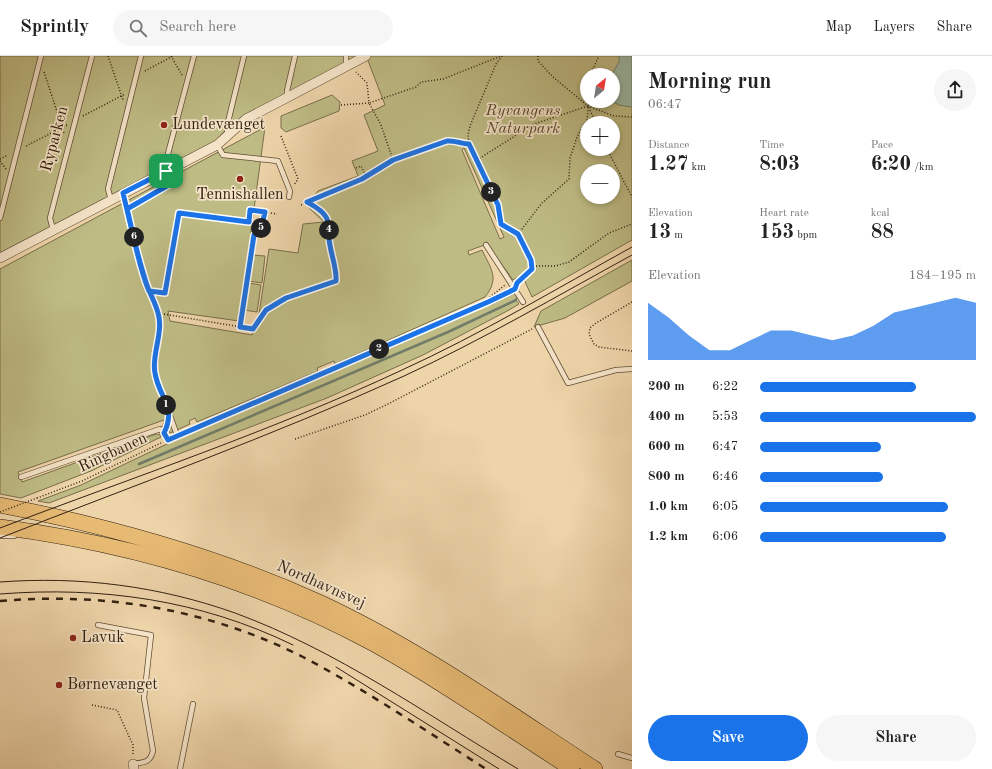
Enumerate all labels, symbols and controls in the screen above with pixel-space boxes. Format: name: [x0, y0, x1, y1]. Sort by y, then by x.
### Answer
search box: [113, 10, 393, 46]
icon: search: [127, 17, 149, 39]
text: Sprintly: [20, 18, 89, 37]
text: Search here: [159, 20, 236, 35]
text: Map: [826, 20, 852, 34]
text: Layers: [874, 20, 915, 34]
text: Share: [937, 20, 972, 34]
north arrow: [580, 68, 620, 108]
map controls: [580, 68, 620, 204]
button: share: [934, 69, 976, 111]
text: Morning run: [648, 71, 771, 93]
text: 06:47: [648, 98, 682, 111]
park label: Ryvangens Naturpark: [484, 103, 561, 137]
street label: Ryparken: [39, 104, 71, 173]
button: +: [580, 116, 620, 156]
place label: Lundevænget: [172, 117, 265, 133]
marker: Lundevænget: [159, 120, 169, 130]
text: Distance: [648, 140, 689, 151]
text: Time: [759, 140, 784, 151]
text: Pace: [871, 140, 893, 151]
pin: [149, 154, 183, 188]
text: 1.27: [648, 155, 688, 175]
text: 8:03: [759, 155, 800, 175]
text: 6:20: [871, 155, 911, 175]
icon: arrive: [155, 160, 177, 182]
text: km: [688, 162, 706, 173]
text: /km: [911, 162, 934, 173]
button: −: [580, 164, 620, 204]
marker: Tennishallen: [235, 174, 245, 184]
pin: 3: [481, 182, 501, 202]
text: 3: [488, 186, 494, 197]
place label: Tennishallen: [196, 187, 284, 203]
text: Elevation: [648, 208, 693, 219]
text: Heart rate: [759, 208, 809, 219]
text: kcal: [871, 208, 890, 219]
pin: 5: [251, 218, 271, 238]
pin: 4: [319, 220, 339, 240]
text: 5: [258, 222, 264, 233]
text: 13: [648, 223, 671, 243]
text: 153: [759, 223, 794, 243]
text: 88: [871, 223, 894, 243]
text: 4: [326, 224, 332, 235]
pin: 6: [124, 227, 144, 247]
text: m: [671, 230, 683, 241]
text: bpm: [794, 230, 817, 241]
text: 6: [131, 231, 137, 242]
text: Elevation: [648, 269, 701, 282]
text: 184–195 m: [909, 269, 976, 282]
pin: 2: [369, 339, 389, 359]
text: 2: [376, 343, 382, 354]
text: 200 m: [648, 380, 685, 393]
text: 6:22: [712, 380, 738, 393]
pin: 1: [156, 395, 176, 415]
text: 1: [163, 399, 169, 410]
text: 400 m: [648, 410, 685, 423]
text: 5:53: [712, 410, 738, 423]
street label: Ringbanen: [76, 430, 150, 476]
text: 600 m: [648, 440, 685, 453]
text: 6:47: [712, 440, 738, 453]
text: 800 m: [648, 470, 685, 483]
text: 6:46: [712, 470, 738, 483]
text: 1.0 km: [648, 500, 688, 513]
text: 6:05: [712, 500, 738, 513]
text: 1.2 km: [648, 530, 688, 543]
text: 6:06: [712, 530, 738, 543]
street label: Nordhavnsvej: [274, 558, 368, 612]
place label: Lavuk: [81, 630, 124, 646]
marker: Lavuk: [68, 633, 78, 643]
place label: Børnevænget: [67, 677, 158, 693]
marker: Børnevænget: [54, 680, 64, 690]
button: Save: [648, 715, 808, 761]
button: Share: [816, 715, 976, 761]

